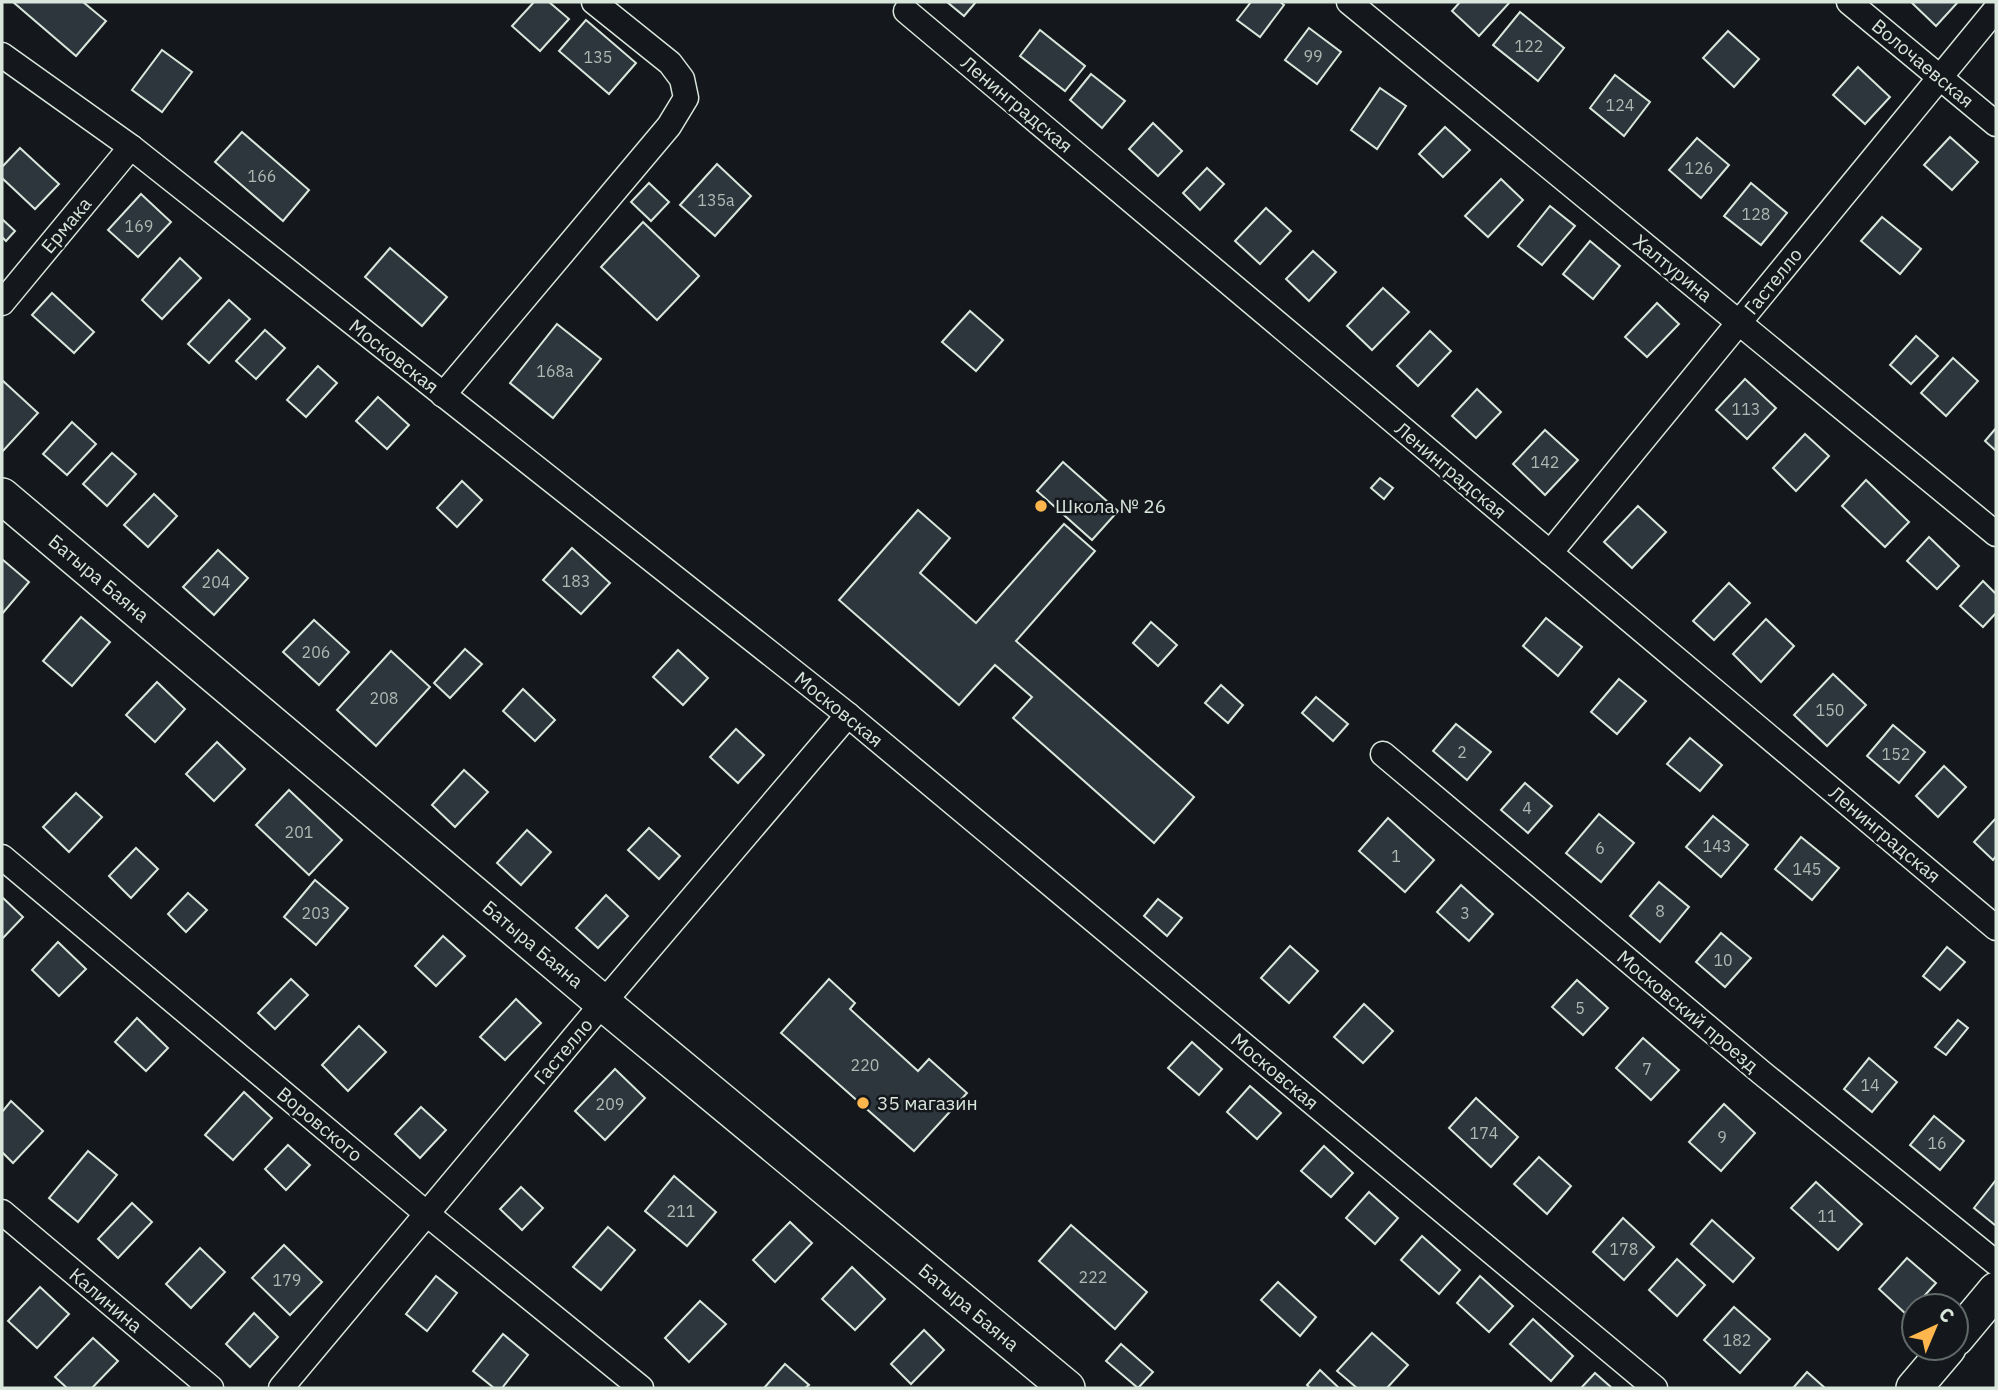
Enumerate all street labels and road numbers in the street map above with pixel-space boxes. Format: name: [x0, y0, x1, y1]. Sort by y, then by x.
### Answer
street label: Волочаевская: [1867, 13, 1979, 113]
street label: Ленинградская: [956, 50, 1078, 158]
street label: Ермака: [36, 192, 96, 258]
street label: Халтурина: [1629, 229, 1717, 307]
street label: Гастелло: [1739, 243, 1807, 319]
street label: Московская: [344, 314, 444, 398]
street label: Ленинградская: [1390, 416, 1512, 524]
street label: Батыра Баяна: [44, 529, 154, 627]
street label: Московская: [790, 666, 888, 752]
street label: Ленинградская: [1824, 780, 1946, 888]
street label: Батыра Баяна: [478, 895, 588, 993]
street label: Московский проезд: [1612, 945, 1764, 1077]
street label: Гастелло: [528, 1013, 598, 1089]
street label: Московская: [1226, 1027, 1324, 1115]
street label: Воровского: [272, 1081, 368, 1167]
street label: Батыра Баяна: [914, 1258, 1024, 1356]
street label: Калинина: [64, 1262, 148, 1338]

